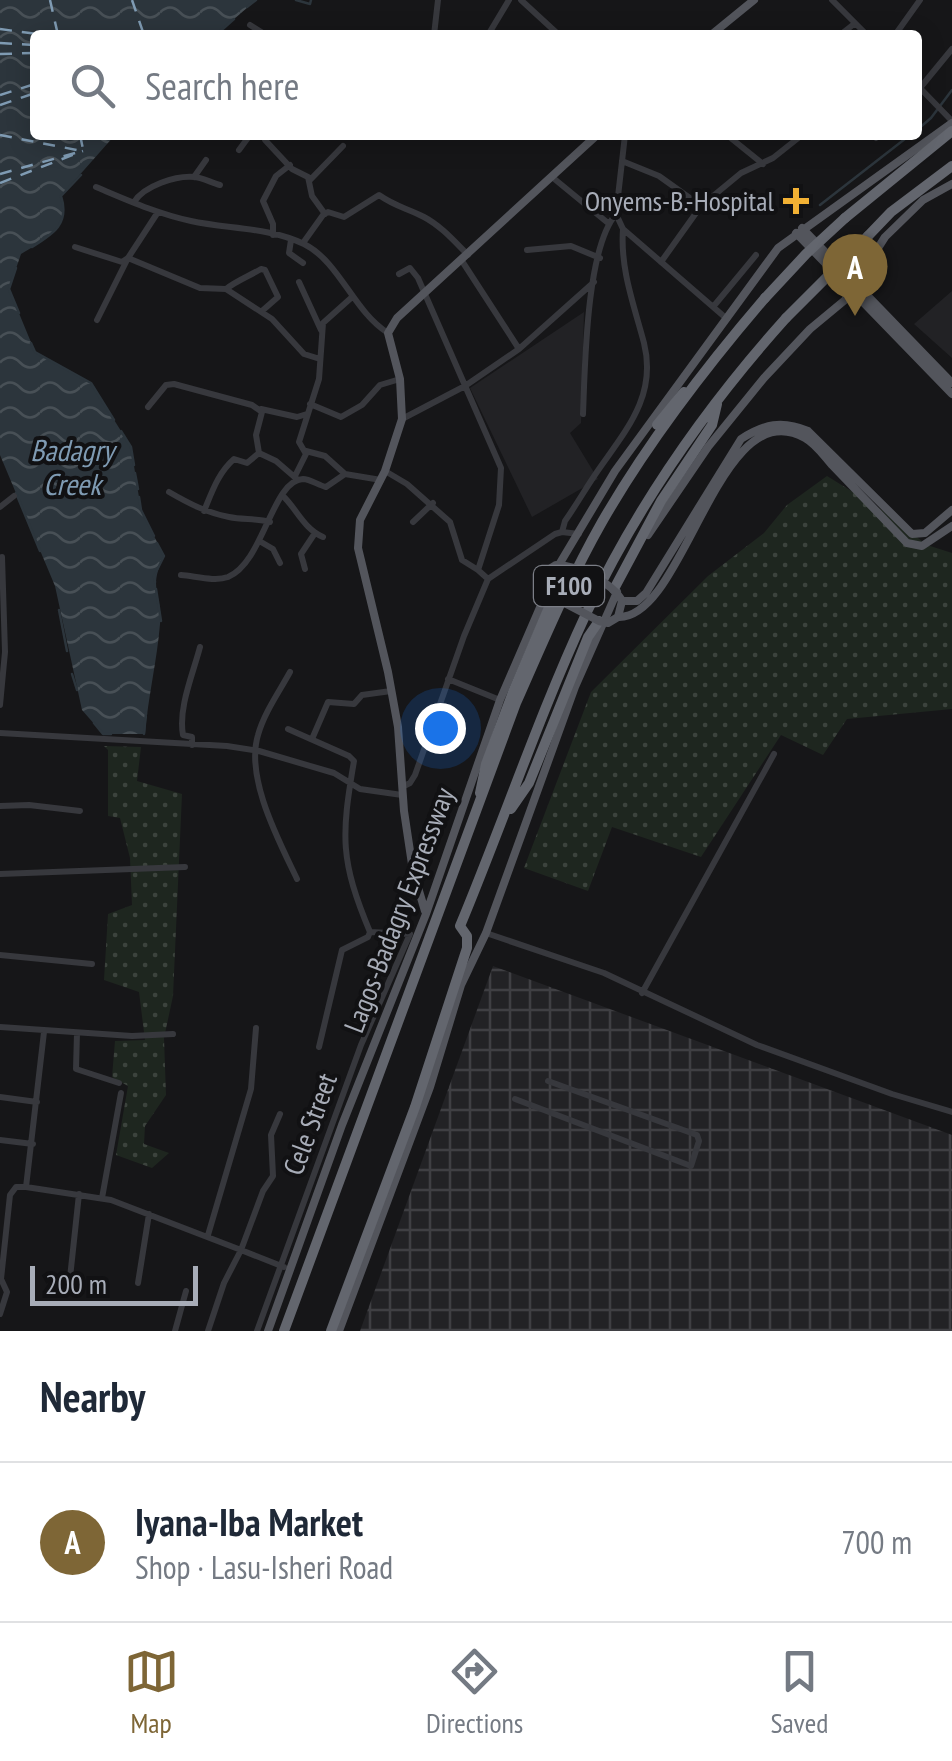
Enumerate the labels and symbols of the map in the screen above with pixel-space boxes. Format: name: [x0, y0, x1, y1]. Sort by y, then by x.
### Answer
place label: Onyems-B.-Hospital: [585, 182, 774, 219]
marker: Onyems-B.-Hospital: [783, 188, 809, 214]
pin: A: [822, 234, 888, 316]
water label: Badagry Creek: [30, 430, 118, 503]
road number: F100: [534, 566, 604, 606]
your location: [415, 703, 466, 754]
street label: Lagos-Badagry Expressway: [335, 782, 462, 1038]
street label: Cele Street: [274, 1068, 345, 1180]
scale bar: [30, 1261, 198, 1306]

